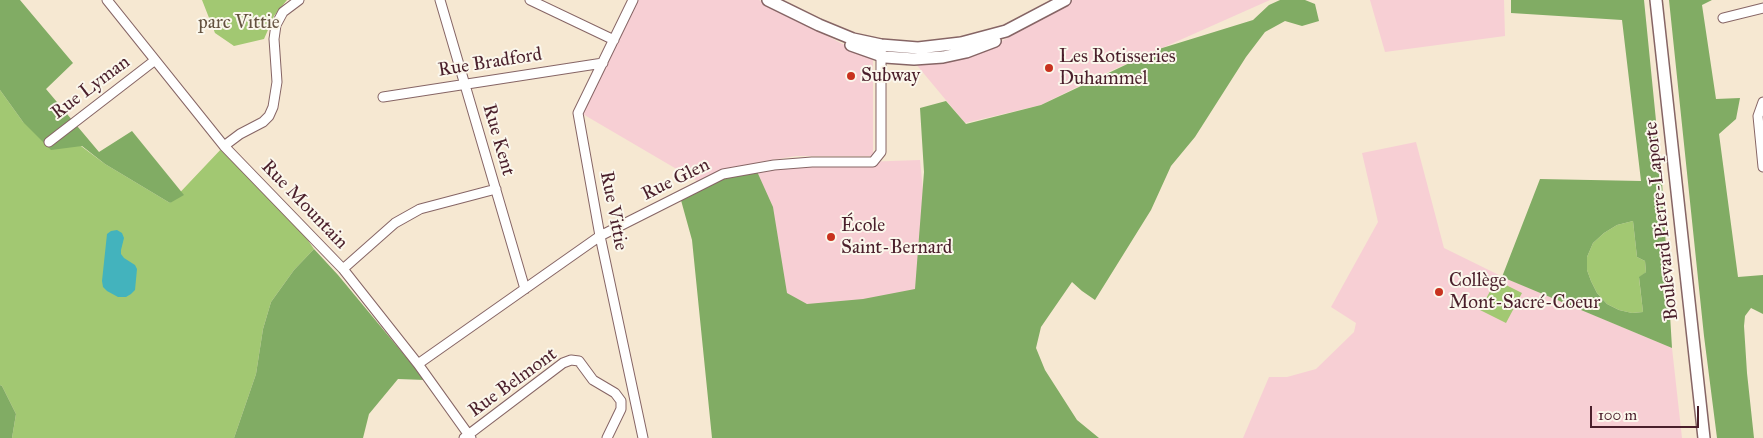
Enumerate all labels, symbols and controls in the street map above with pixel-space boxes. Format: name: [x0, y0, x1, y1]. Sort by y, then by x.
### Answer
park label: parc Vittie: [198, 12, 280, 34]
street label: Rue Bradford: [436, 44, 544, 82]
place label: Les Rotisseries Duhammel: [1059, 46, 1176, 90]
street label: Rue Lyman: [47, 51, 135, 125]
marker: Les Rotisseries Duhammel: [1043, 62, 1055, 74]
place label: Subway: [861, 65, 920, 87]
marker: Subway: [845, 70, 857, 82]
street label: Rue Kent: [477, 102, 519, 178]
street label: Boulevard Pierre-Laporte: [1640, 120, 1684, 322]
street label: Rue Glen: [638, 154, 714, 206]
street label: Rue Mountain: [256, 156, 352, 254]
street label: Rue Vittie: [594, 169, 632, 253]
place label: École Saint-Bernard: [841, 215, 952, 259]
marker: École Saint-Bernard: [825, 231, 837, 243]
place label: Collège Mont-Sacré-Coeur: [1449, 270, 1600, 314]
marker: Collège Mont-Sacré-Coeur: [1433, 286, 1445, 298]
street label: Rue Belmont: [464, 343, 562, 423]
scale bar: [1593, 396, 1702, 428]
text: 100 m: [1598, 406, 1637, 424]

